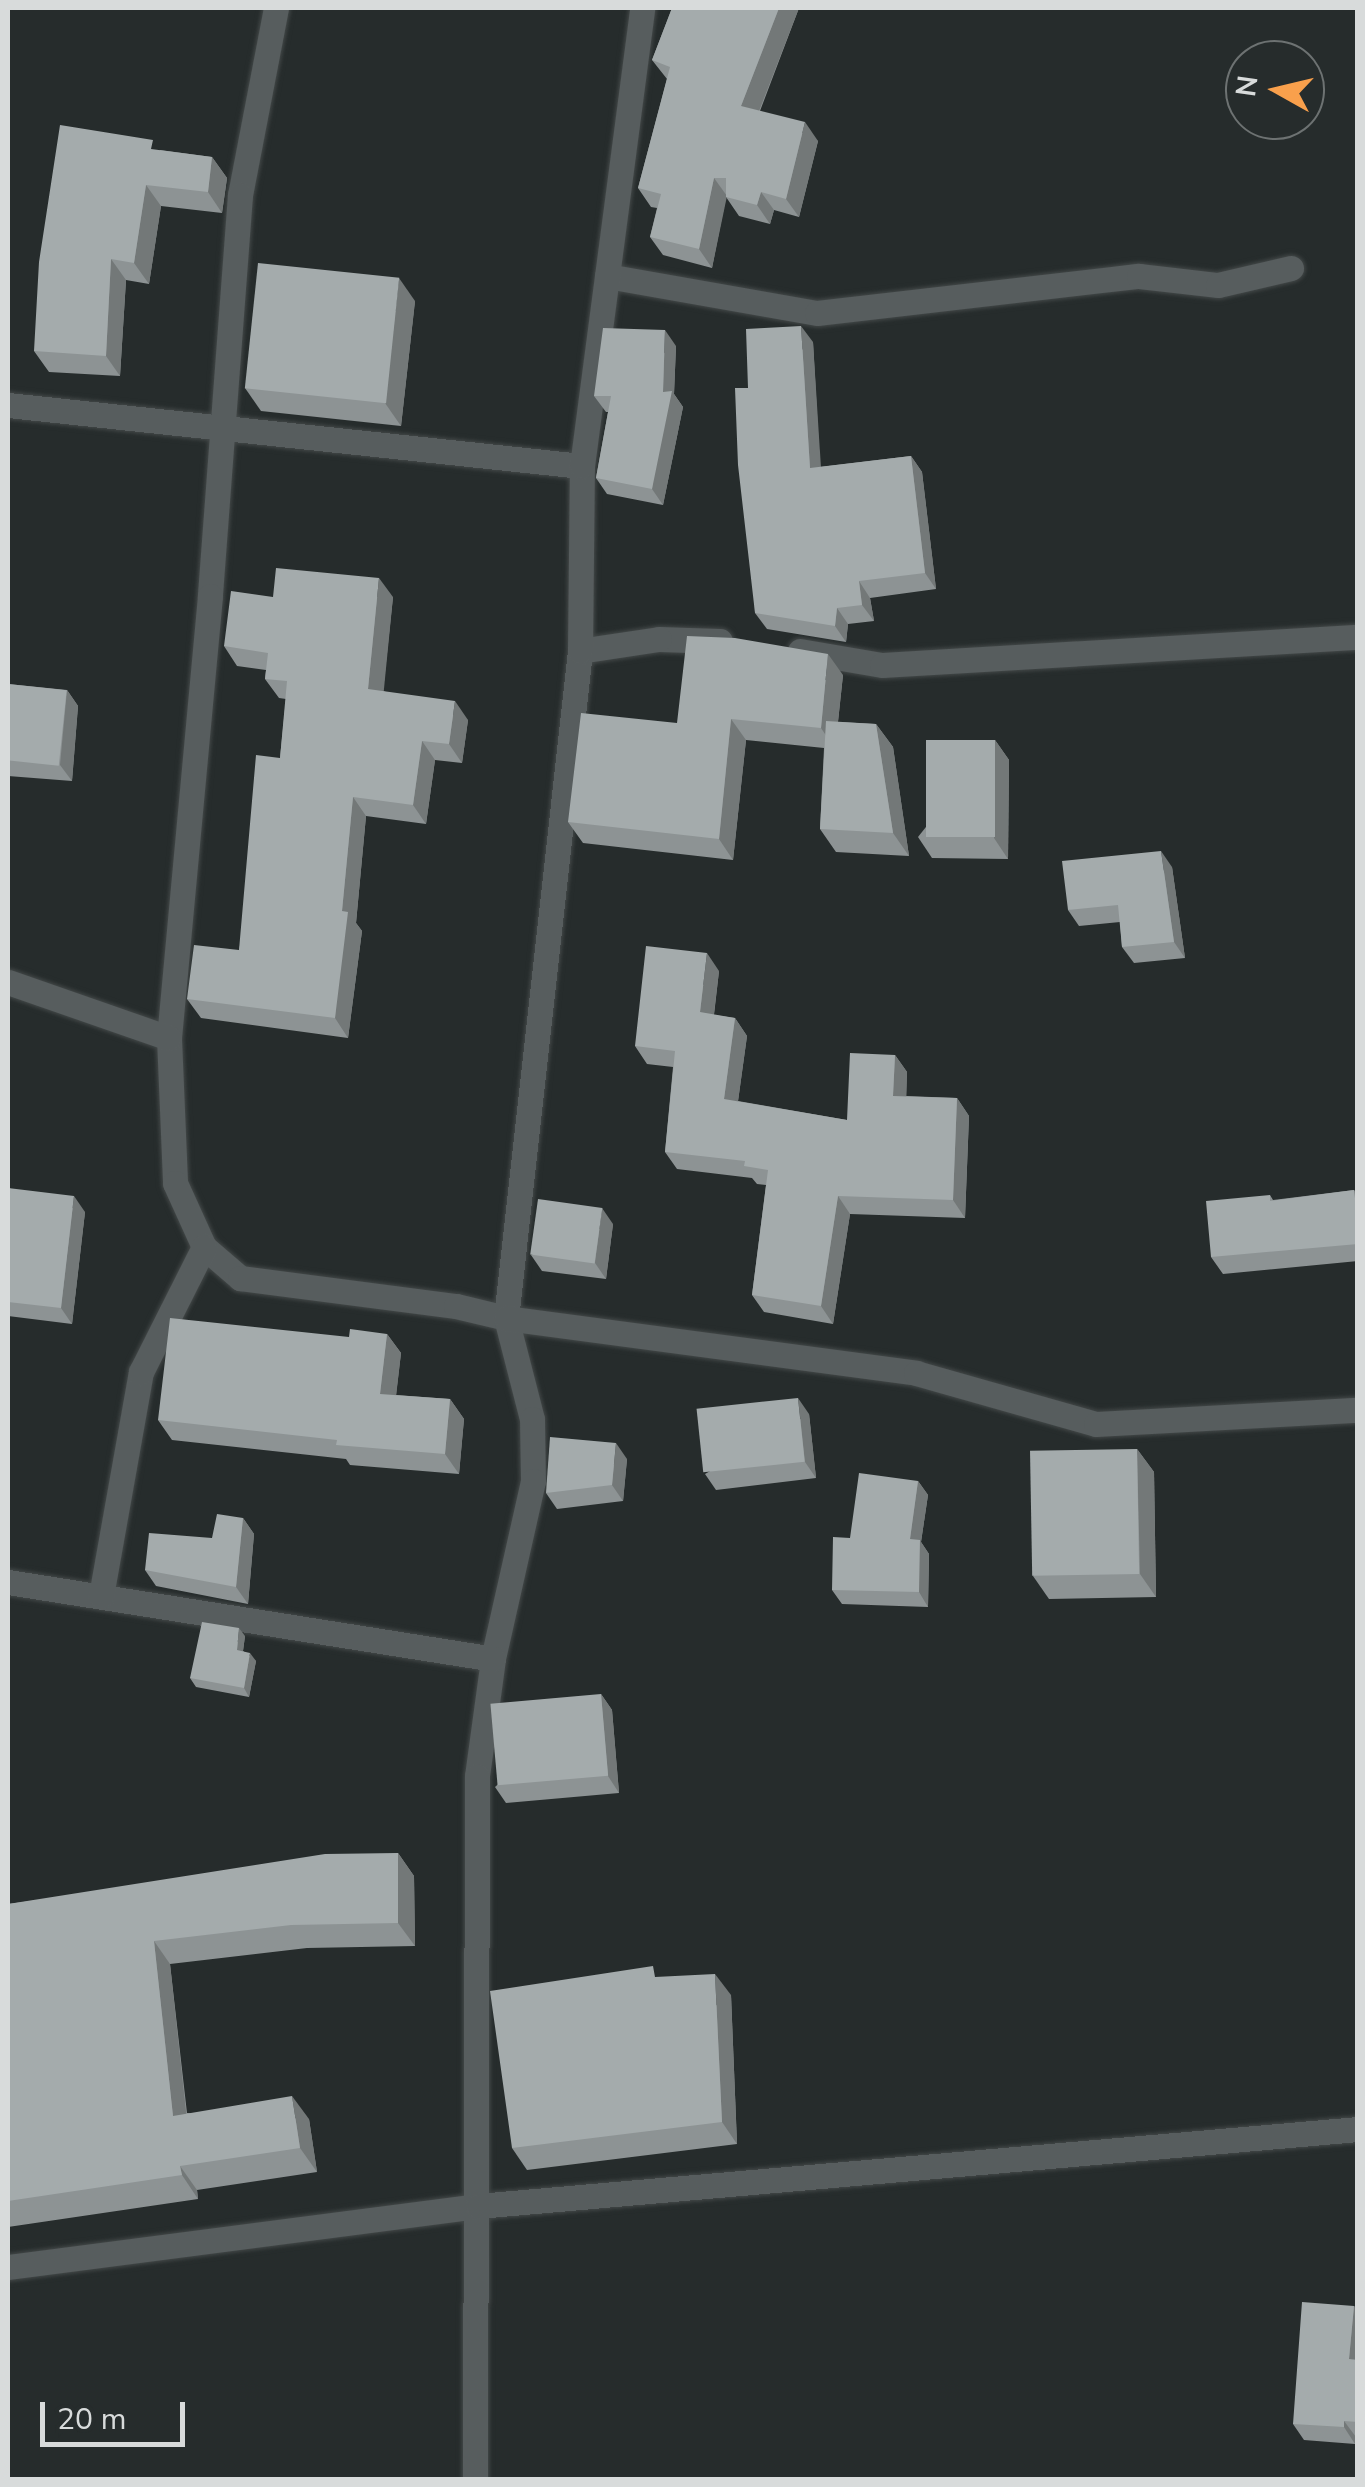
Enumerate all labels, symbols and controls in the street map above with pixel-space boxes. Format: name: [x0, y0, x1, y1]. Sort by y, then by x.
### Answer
north arrow: [1225, 40, 1325, 140]
text: N: [1227, 73, 1268, 99]
scale bar: [45, 2382, 190, 2444]
text: 20 m: [57, 2399, 126, 2440]

